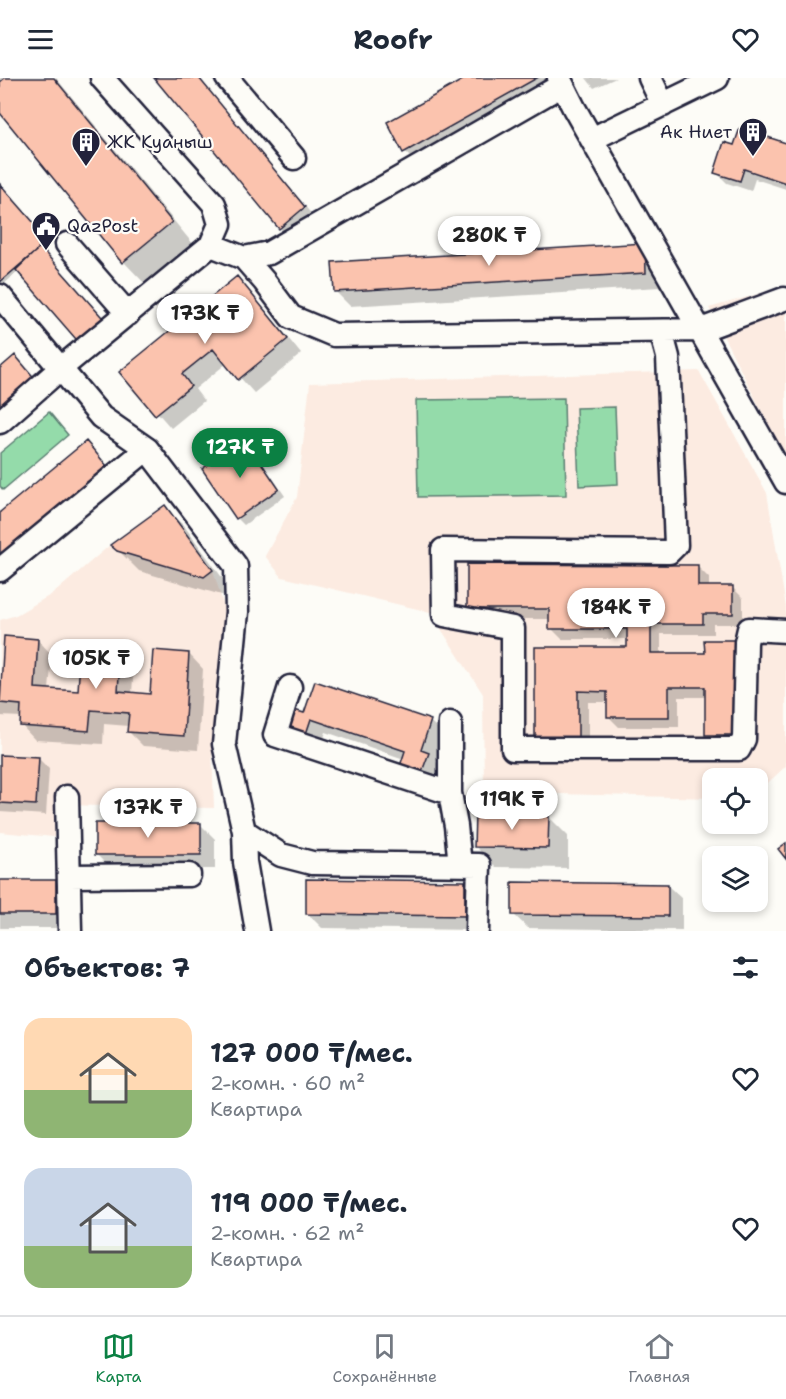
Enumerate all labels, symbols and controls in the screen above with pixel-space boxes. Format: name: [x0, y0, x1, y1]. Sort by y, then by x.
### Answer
text: Roofr: [353, 21, 433, 58]
icon: menu: [24, 23, 57, 56]
icon: heart: [729, 23, 762, 56]
building icon: Ак Ниет: [737, 116, 769, 158]
place label: Ак Ниет: [660, 120, 733, 144]
building icon: ЖК Куаныш: [70, 126, 102, 168]
place label: ЖК Куаныш: [107, 130, 213, 154]
public building icon: QazPost: [30, 210, 62, 252]
place label: QazPost: [67, 214, 139, 238]
pin: 280K ₸: [440, 216, 538, 267]
text: 280K ₸: [452, 222, 526, 248]
pin: 173K ₸: [156, 294, 254, 345]
text: 173K ₸: [171, 300, 239, 326]
pin: 127K ₸: [191, 428, 289, 479]
text: 127K ₸: [206, 434, 274, 460]
pin: 184K ₸: [567, 588, 665, 639]
text: 184K ₸: [581, 594, 651, 620]
pin: 105K ₸: [47, 639, 145, 690]
text: 105K ₸: [62, 645, 130, 671]
map controls: [702, 768, 768, 912]
button: locate: [702, 768, 768, 834]
pin: 119K ₸: [463, 780, 561, 831]
text: 119K ₸: [480, 786, 544, 812]
pin: 137K ₸: [99, 788, 197, 839]
text: 137K ₸: [114, 794, 182, 820]
button: layers: [702, 846, 768, 912]
text: Объектов: 7: [24, 950, 190, 985]
icon: filters: [729, 951, 762, 984]
text: 127 000 ₸/мес.: [210, 1035, 413, 1070]
icon: home: [72, 1042, 144, 1114]
icon: heart: [729, 1062, 762, 1095]
text: 2-комн. · 60 m²: [210, 1070, 365, 1096]
text: Квартира: [210, 1096, 302, 1122]
text: 119 000 ₸/мес.: [210, 1185, 408, 1220]
icon: home: [72, 1192, 144, 1264]
icon: heart: [729, 1212, 762, 1245]
text: 2-комн. · 62 m²: [210, 1220, 364, 1246]
text: Квартира: [210, 1246, 302, 1272]
tab: Карта: [96, 1330, 141, 1387]
tab: Сохранённые: [333, 1330, 437, 1387]
tab: Главная: [628, 1330, 690, 1387]

